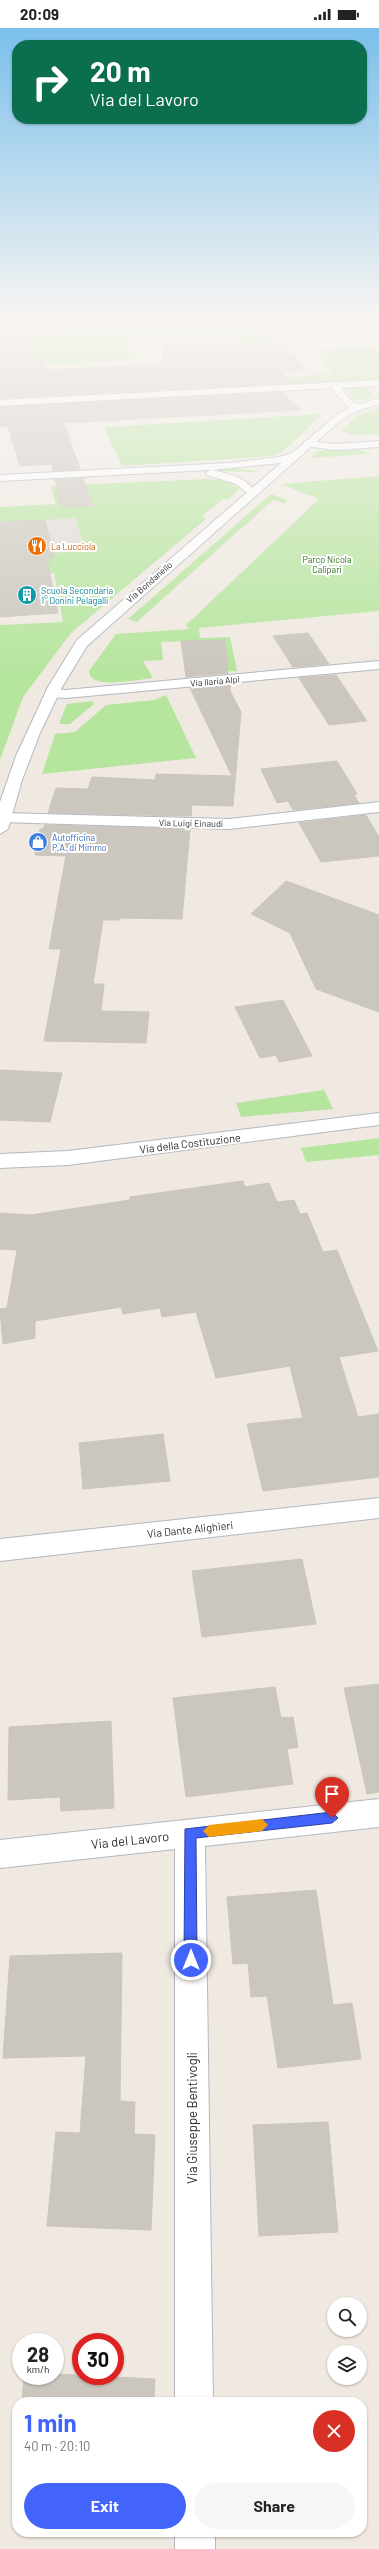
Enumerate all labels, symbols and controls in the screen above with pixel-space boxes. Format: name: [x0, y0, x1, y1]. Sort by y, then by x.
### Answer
text: 20:09: [20, 5, 59, 23]
text: 20 m: [90, 54, 151, 88]
icon: right: [24, 56, 76, 108]
text: Via del Lavoro: [90, 88, 199, 110]
restaurant icon: La Lucciola: [26, 535, 48, 557]
place label: La Lucciola: [51, 541, 96, 552]
park label: Parco Nicola Calipari: [302, 554, 352, 575]
street label: Via Bondanello: [124, 559, 174, 605]
building icon: Scuola Secondaria 1° Donini Pelagalli: [16, 584, 38, 606]
place label: Scuola Secondaria 1° Donini Pelagalli: [41, 585, 113, 606]
street label: Via Ilaria Alpi: [190, 673, 240, 689]
street label: Via Luigi Einaudi: [159, 817, 223, 829]
shop icon: Autofficina P.A. di Mimmo: [27, 831, 49, 853]
place label: Autofficina P.A. di Mimmo: [52, 832, 107, 853]
street label: Via della Costituzione: [139, 1130, 242, 1156]
street label: Via Dante Alighieri: [146, 1518, 234, 1540]
pin: [315, 1777, 349, 1818]
icon: arrive: [321, 1783, 343, 1805]
street label: Via del Lavoro: [90, 1828, 170, 1852]
position arrow: [170, 1939, 212, 1981]
street label: Via Giuseppe Bentivogli: [184, 2052, 200, 2184]
map controls: [327, 2297, 367, 2385]
button: search: [327, 2297, 367, 2337]
speed limit sign: 30: [72, 2333, 124, 2385]
text: 28: [27, 2342, 49, 2366]
button: layers: [327, 2345, 367, 2385]
text: km/h: [27, 2363, 49, 2375]
text: 1 min: [24, 2408, 77, 2437]
button: close: [313, 2410, 355, 2452]
text: 40 m · 20:10: [24, 2438, 90, 2454]
button: Exit: [24, 2483, 186, 2529]
button: Share: [194, 2483, 355, 2529]

